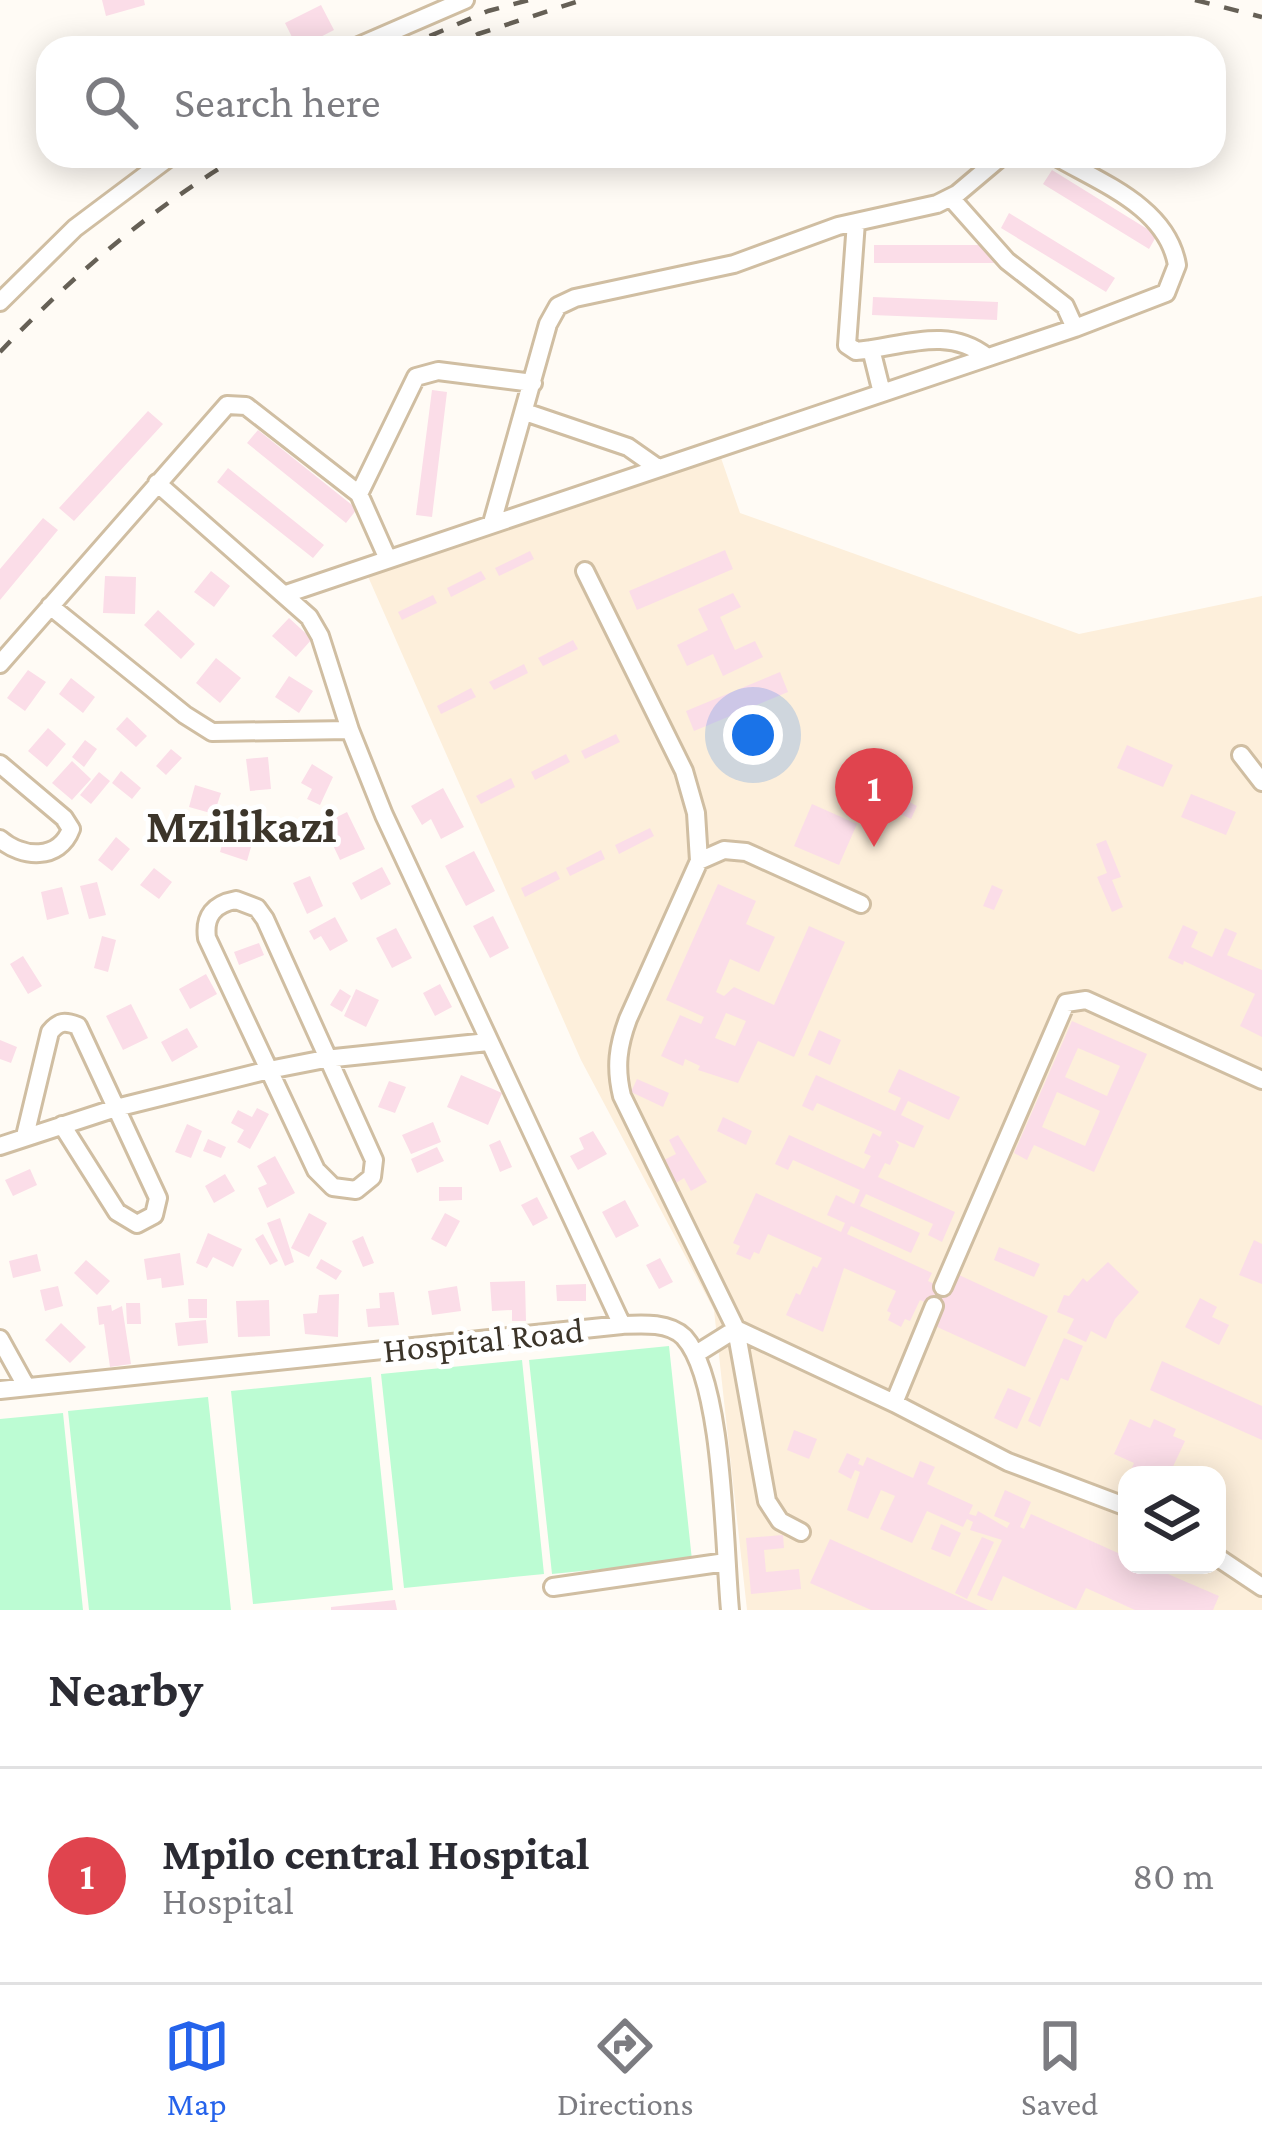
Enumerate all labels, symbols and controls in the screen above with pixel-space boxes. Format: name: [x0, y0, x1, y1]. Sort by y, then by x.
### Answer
search box: [36, 36, 1226, 168]
icon: search: [78, 69, 144, 135]
text: Search here: [174, 77, 381, 127]
your location: [723, 705, 783, 765]
pin: 1: [835, 748, 913, 847]
district label: Mzilikazi: [146, 799, 336, 852]
street label: Hospital Road: [381, 1310, 585, 1370]
map controls: [1118, 1466, 1226, 1574]
button: layers: [1118, 1466, 1226, 1574]
text: Nearby: [48, 1660, 203, 1717]
text: Mpilo central Hospital: [162, 1829, 589, 1879]
text: 1: [80, 1854, 94, 1897]
text: 80 m: [1132, 1854, 1214, 1897]
text: Hospital: [162, 1879, 294, 1922]
tab: Map: [164, 2013, 230, 2122]
tab: Directions: [557, 2013, 694, 2122]
tab: Saved: [1021, 2013, 1098, 2122]

